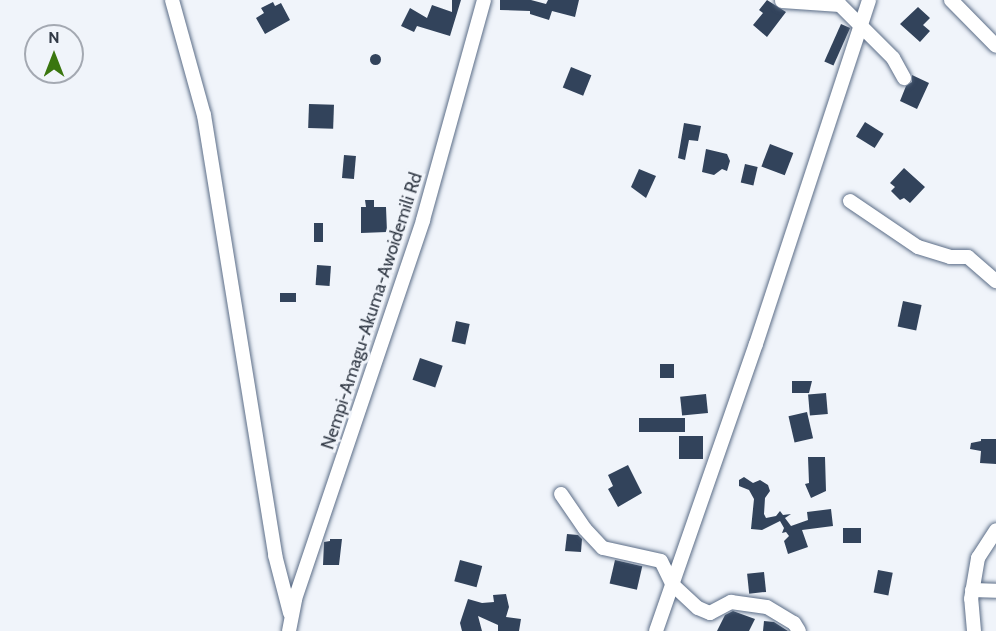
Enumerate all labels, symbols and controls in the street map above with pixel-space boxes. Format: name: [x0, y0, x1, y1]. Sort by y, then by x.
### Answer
north arrow: [24, 24, 84, 84]
text: N: [48, 28, 60, 47]
street label: Nempi-Amagu-Akuma-Awoidemili Rd: [317, 170, 427, 452]

